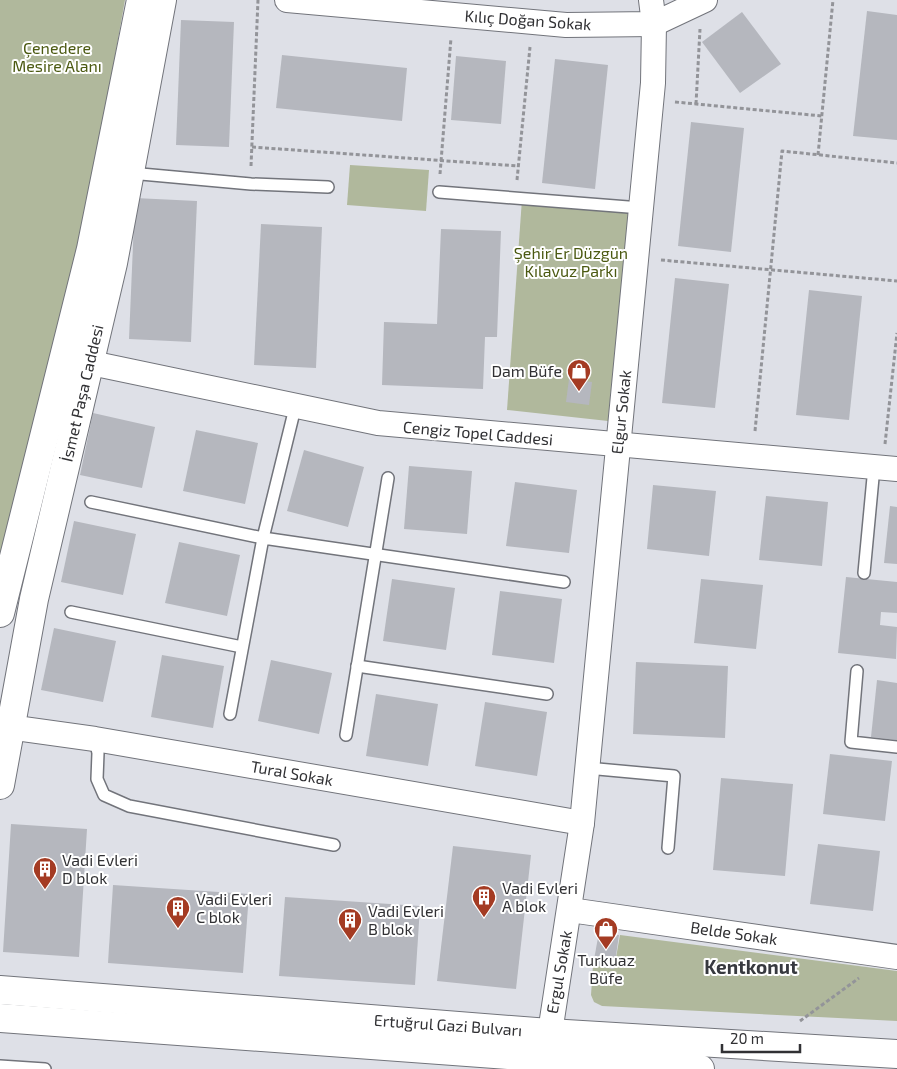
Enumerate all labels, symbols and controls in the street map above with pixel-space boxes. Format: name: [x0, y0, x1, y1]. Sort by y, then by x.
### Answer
street label: Kılıç Doğan Sokak: [464, 6, 592, 34]
park label: Çenedere Mesire Alanı: [12, 38, 102, 75]
park label: Şehir Er Düzgün Kılavuz Parkı: [514, 243, 628, 280]
street label: İsmet Paşa Caddesi: [56, 322, 108, 464]
shop icon: Dam Büfe: [566, 358, 592, 392]
place label: Dam Büfe: [491, 361, 562, 380]
street label: Elgur Sokak: [607, 369, 634, 455]
street label: Cengiz Topel Caddesi: [402, 416, 554, 449]
street label: Tural Sokak: [249, 756, 335, 789]
place label: Vadi Evleri D blok: [62, 850, 138, 887]
building icon: Vadi Evleri D blok: [32, 856, 58, 890]
place label: Vadi Evleri A blok: [502, 878, 578, 915]
building icon: Vadi Evleri A blok: [471, 884, 497, 918]
place label: Vadi Evleri C blok: [196, 889, 272, 926]
building icon: Vadi Evleri C blok: [165, 895, 191, 929]
place label: Vadi Evleri B blok: [368, 901, 444, 938]
building icon: Vadi Evleri B blok: [337, 907, 363, 941]
shop icon: Turkuaz Büfe: [593, 916, 619, 950]
street label: Belde Sokak: [689, 917, 779, 948]
street label: Ergul Sokak: [542, 929, 575, 1015]
place label: Turkuaz Büfe: [577, 950, 635, 987]
district label: Kentkonut: [704, 955, 798, 978]
street label: Ertuğrul Gazi Bulvarı: [373, 1010, 523, 1039]
scale bar: [722, 1022, 800, 1054]
text: 20 m: [730, 1029, 764, 1047]

